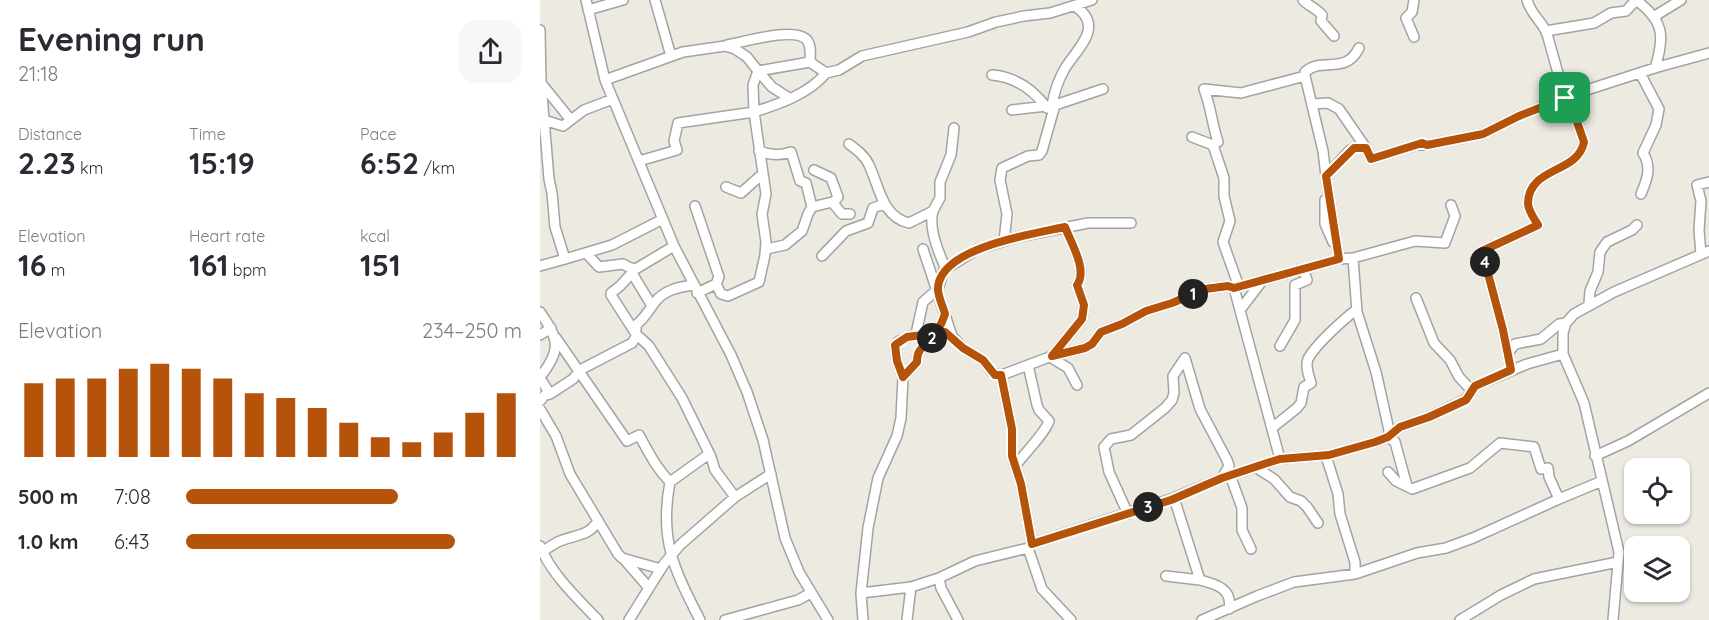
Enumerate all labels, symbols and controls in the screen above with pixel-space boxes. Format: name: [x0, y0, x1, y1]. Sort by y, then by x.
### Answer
text: Evening run: [18, 18, 205, 59]
button: share: [459, 20, 522, 83]
text: 21:18: [18, 61, 58, 86]
pin: [1539, 72, 1590, 123]
icon: arrive: [1548, 81, 1581, 114]
text: Distance: [18, 124, 82, 144]
text: Time: [189, 124, 226, 144]
text: Pace: [360, 124, 396, 144]
text: 2.23: [18, 144, 76, 182]
text: 15:19: [189, 144, 255, 182]
text: 6:52: [360, 144, 419, 182]
text: km: [76, 158, 103, 178]
text: /km: [419, 158, 455, 178]
text: Elevation: [18, 226, 85, 246]
text: Heart rate: [189, 226, 265, 246]
text: kcal: [360, 226, 390, 246]
text: 16: [18, 246, 46, 284]
text: 161: [189, 246, 228, 284]
text: 151: [360, 246, 401, 284]
pin: 4: [1470, 247, 1500, 277]
text: 4: [1480, 252, 1490, 272]
text: m: [46, 260, 65, 280]
text: bpm: [228, 260, 267, 280]
pin: 1: [1178, 279, 1208, 309]
text: 1: [1190, 284, 1196, 304]
text: Elevation: [18, 318, 102, 343]
text: 234–250 m: [422, 318, 522, 343]
pin: 2: [917, 323, 947, 353]
text: 2: [927, 328, 937, 348]
map controls: [1624, 458, 1690, 602]
button: locate: [1624, 458, 1690, 524]
text: 500 m: [18, 484, 78, 509]
text: 7:08: [114, 484, 151, 509]
pin: 3: [1133, 492, 1163, 522]
text: 3: [1144, 497, 1152, 517]
text: 1.0 km: [18, 529, 78, 554]
text: 6:43: [114, 529, 150, 554]
button: layers: [1624, 536, 1690, 602]

